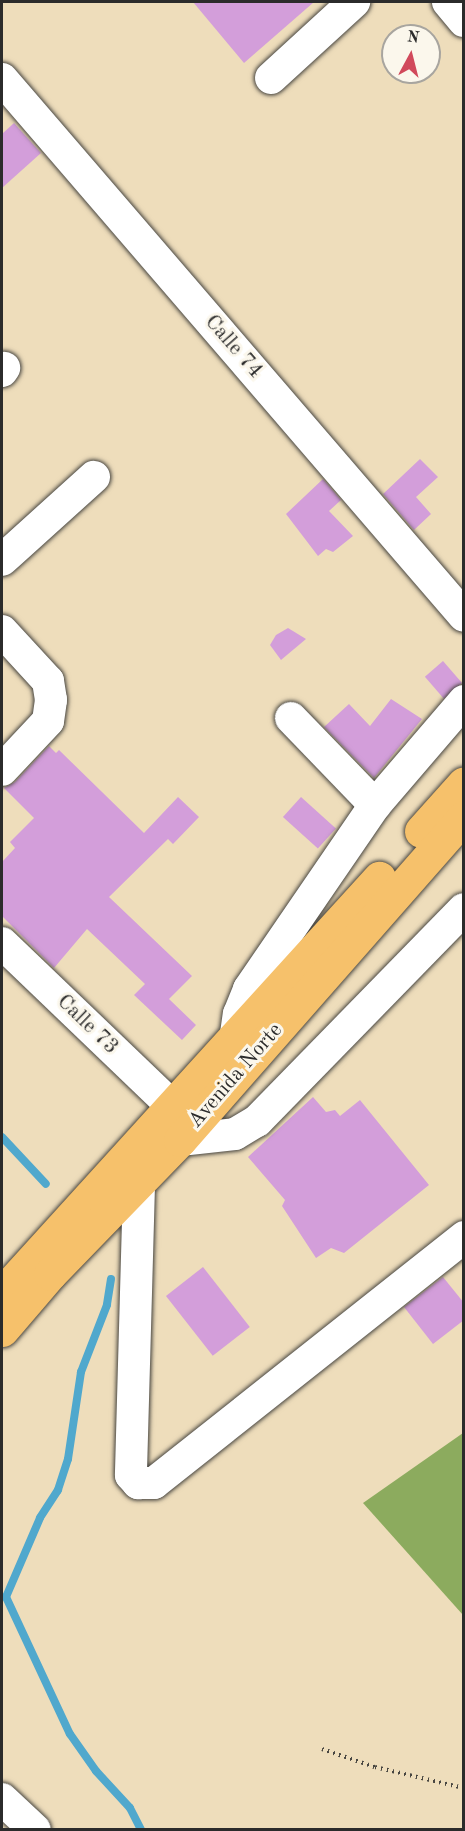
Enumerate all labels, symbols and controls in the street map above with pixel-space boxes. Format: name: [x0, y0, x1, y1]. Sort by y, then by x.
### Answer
north arrow: [381, 24, 441, 84]
text: N: [406, 29, 420, 47]
street label: Calle 74: [199, 310, 267, 384]
street label: Calle 73: [51, 990, 123, 1060]
street label: Avenida Norte: [184, 1018, 288, 1134]

